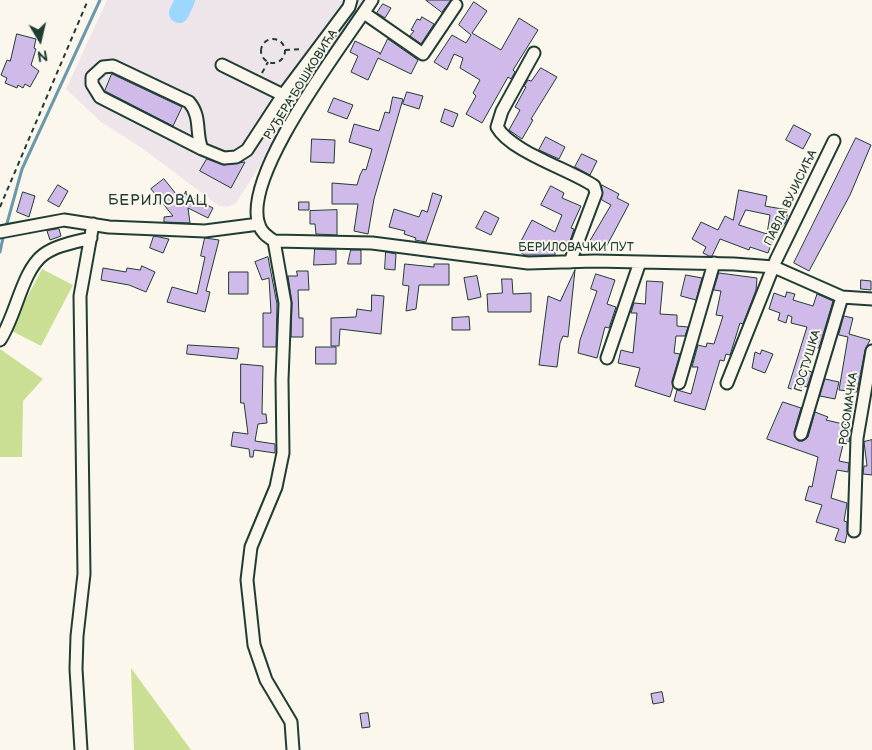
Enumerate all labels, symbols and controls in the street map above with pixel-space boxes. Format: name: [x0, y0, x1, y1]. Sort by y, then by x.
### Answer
north arrow: [15, 15, 65, 65]
street label: РУЂЕРА БОШКОВИЋА: [261, 27, 341, 143]
text: N: [36, 46, 49, 65]
street label: ПАВЛА ВУЈИСИЋА: [762, 148, 820, 248]
district label: БЕРИЛОВАЦ: [107, 192, 209, 210]
street label: БЕРИЛОВАЧКИ ПУТ: [518, 241, 634, 255]
street label: ГОСТУШКА: [792, 328, 824, 394]
street label: РОСОМАЧКА: [837, 372, 861, 446]

